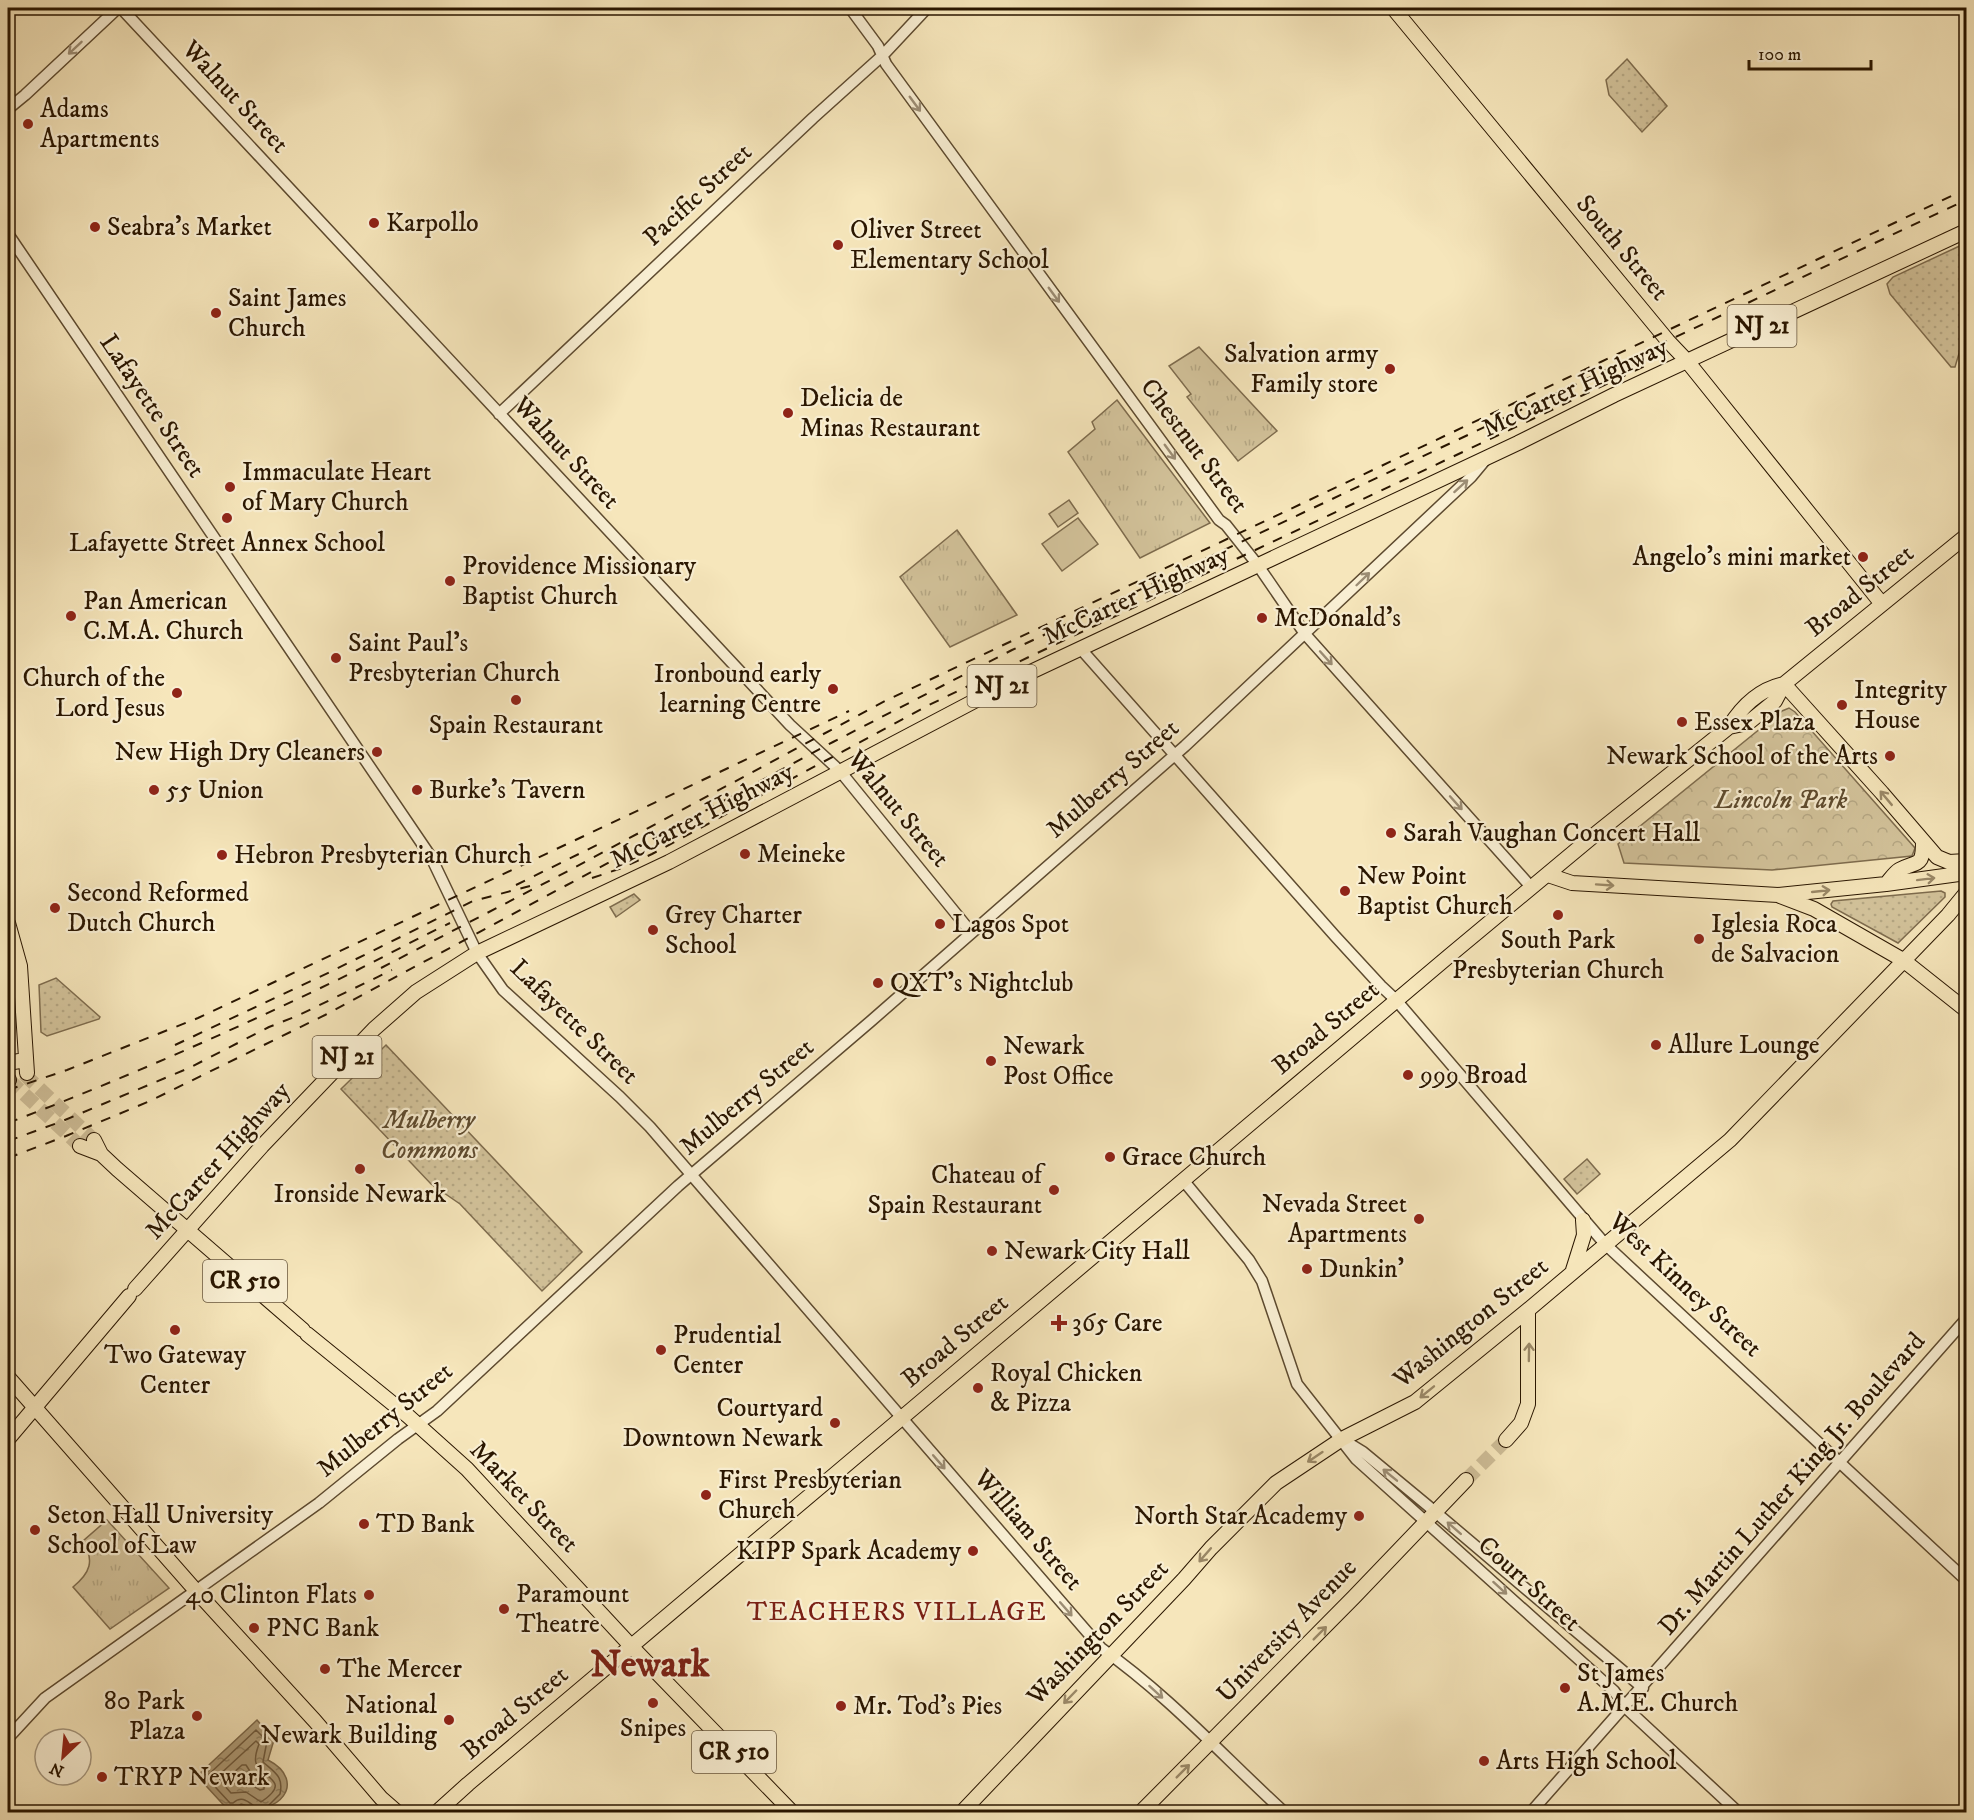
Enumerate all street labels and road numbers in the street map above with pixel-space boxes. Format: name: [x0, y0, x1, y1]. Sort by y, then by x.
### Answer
street label: Walnut Street: [174, 33, 296, 160]
street label: Pacific Street: [637, 136, 759, 254]
street label: South Street: [1568, 188, 1676, 308]
road number: NJ 21: [1728, 305, 1796, 347]
street label: Lafayette Street: [92, 328, 212, 484]
street label: McCarter Highway: [1477, 330, 1674, 446]
street label: Chestnut Street: [1133, 372, 1255, 520]
street label: Walnut Street: [505, 389, 627, 516]
street label: Broad Street: [1799, 537, 1921, 645]
street label: McCarter Highway: [1038, 538, 1235, 654]
road number: NJ 21: [968, 665, 1036, 707]
street label: Mulberry Street: [1040, 712, 1186, 846]
street label: Walnut Street: [839, 743, 956, 874]
street label: McCarter Highway: [605, 755, 800, 876]
street label: Lafayette Street: [503, 952, 645, 1092]
street label: Broad Street: [1266, 974, 1386, 1082]
street label: Mulberry Street: [673, 1031, 821, 1163]
road number: NJ 21: [312, 1036, 382, 1078]
street label: McCarter Highway: [138, 1075, 298, 1247]
street label: West Kinney Street: [1601, 1205, 1769, 1365]
street label: Washington Street: [1386, 1250, 1555, 1396]
road number: CR 510: [203, 1260, 287, 1302]
street label: Broad Street: [895, 1287, 1015, 1395]
street label: Dr. Martin Luther King Jr. Boulevard: [1651, 1326, 1933, 1642]
street label: Mulberry Street: [310, 1355, 460, 1485]
street label: Market Street: [462, 1434, 586, 1560]
street label: William Street: [966, 1462, 1090, 1598]
street label: Court Street: [1471, 1529, 1587, 1639]
street label: University Avenue: [1210, 1552, 1364, 1710]
street label: Washington Street: [1019, 1553, 1176, 1714]
street label: Broad Street: [455, 1659, 575, 1767]
road number: CR 510: [692, 1731, 776, 1773]

